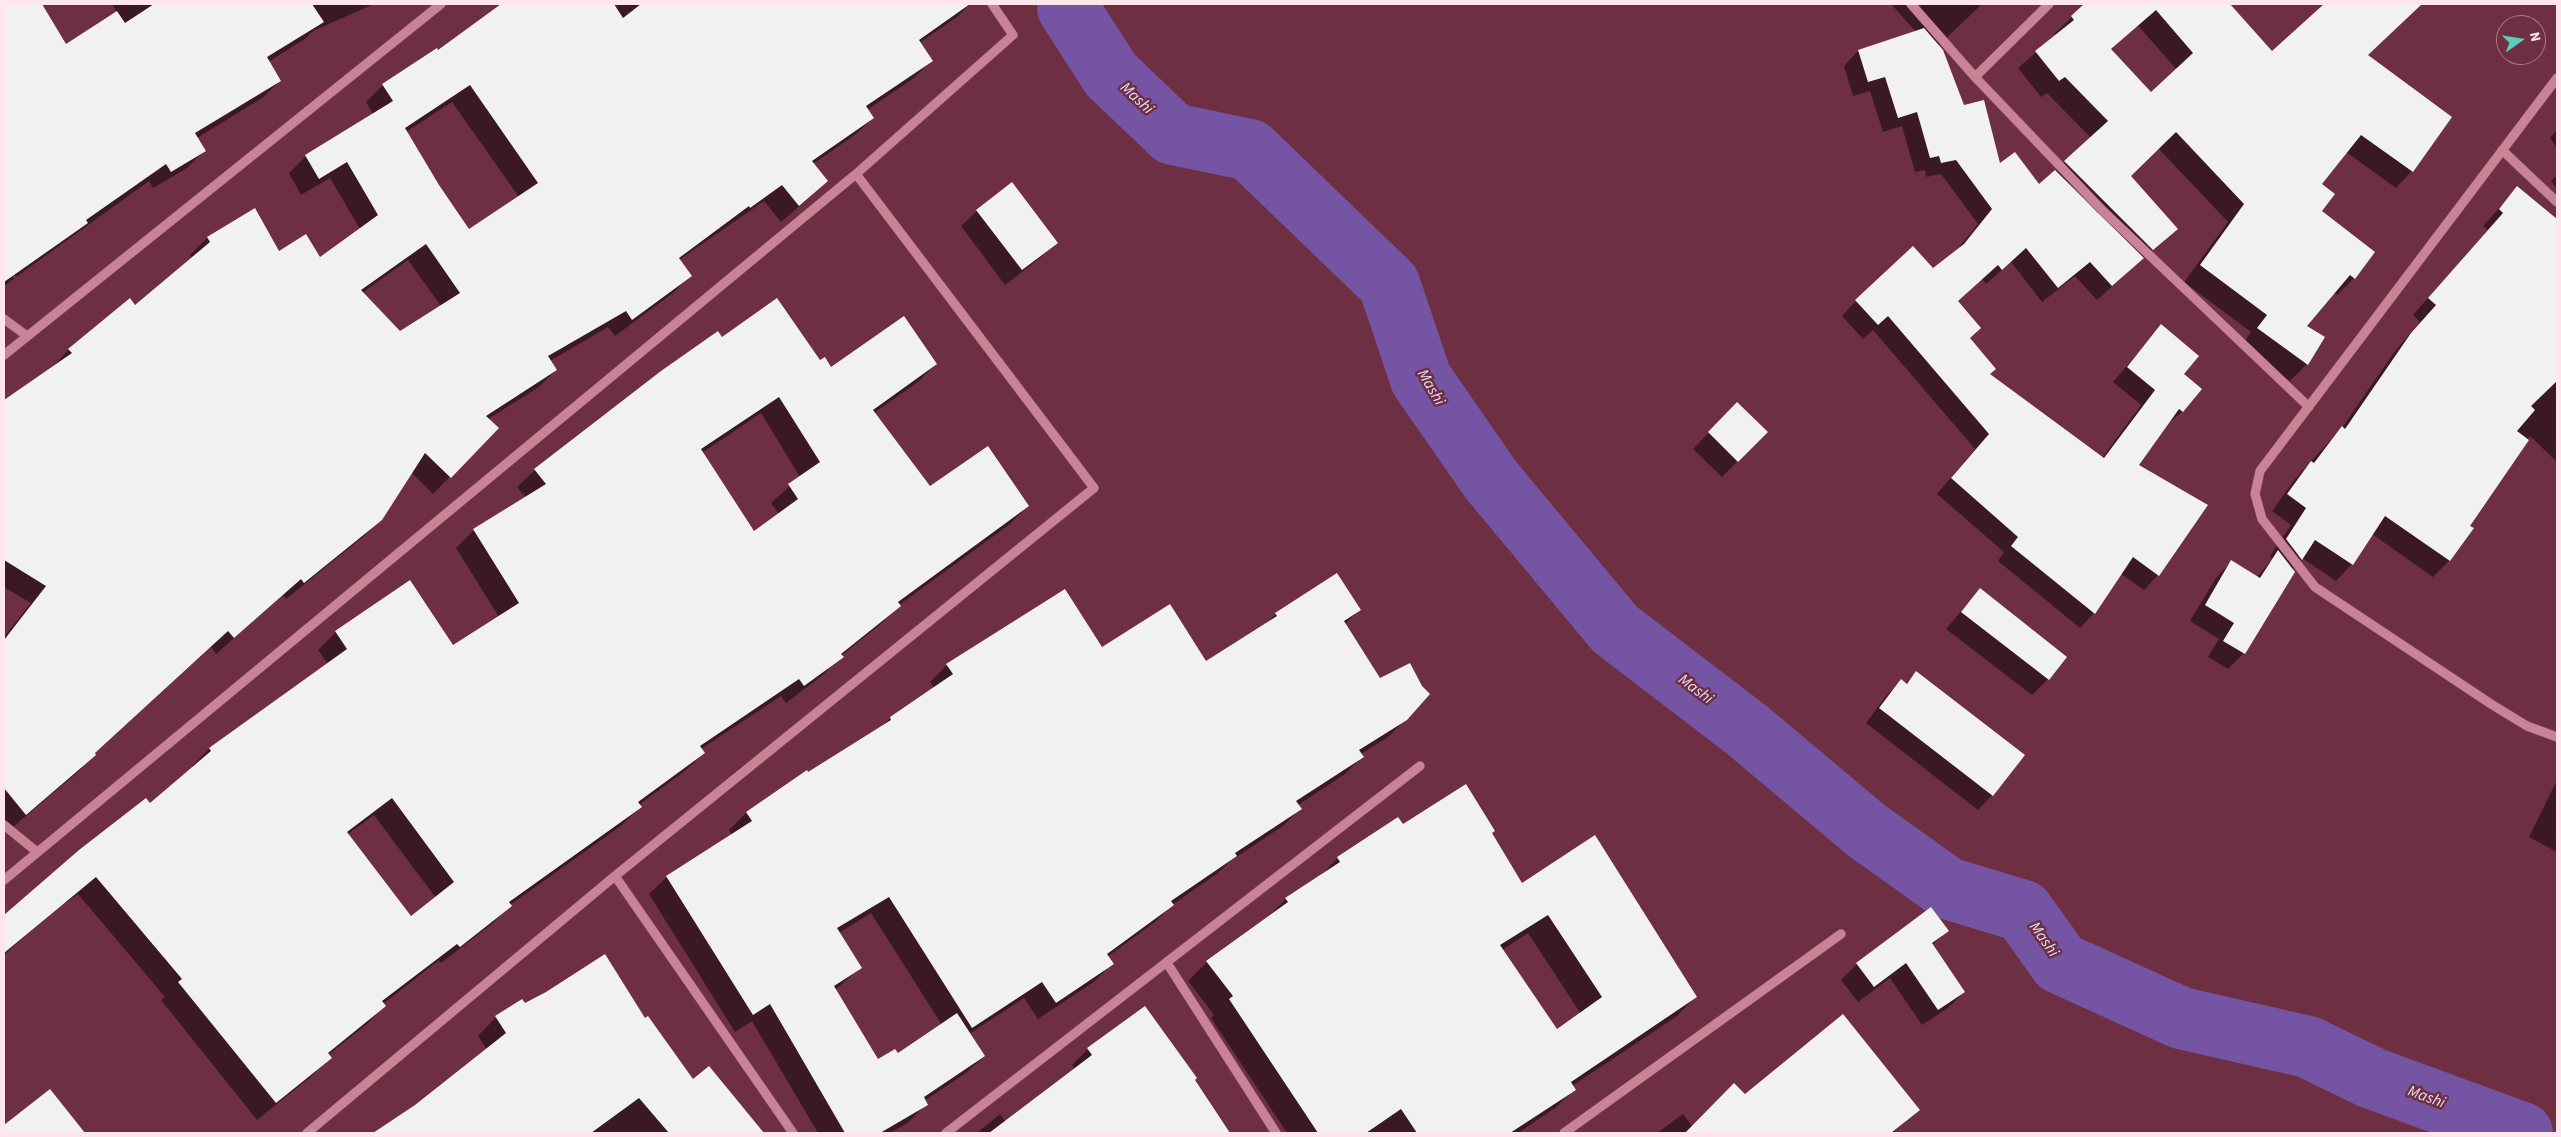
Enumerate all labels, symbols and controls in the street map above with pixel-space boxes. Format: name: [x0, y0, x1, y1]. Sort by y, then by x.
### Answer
north arrow: [2496, 15, 2546, 65]
text: N: [2524, 30, 2545, 44]
water label: Mashi: [1115, 79, 1157, 119]
water label: Mashi: [1412, 367, 1448, 409]
water label: Mashi: [1674, 671, 1716, 709]
water label: Mashi: [2024, 919, 2062, 961]
water label: Mashi: [2405, 1082, 2447, 1114]

